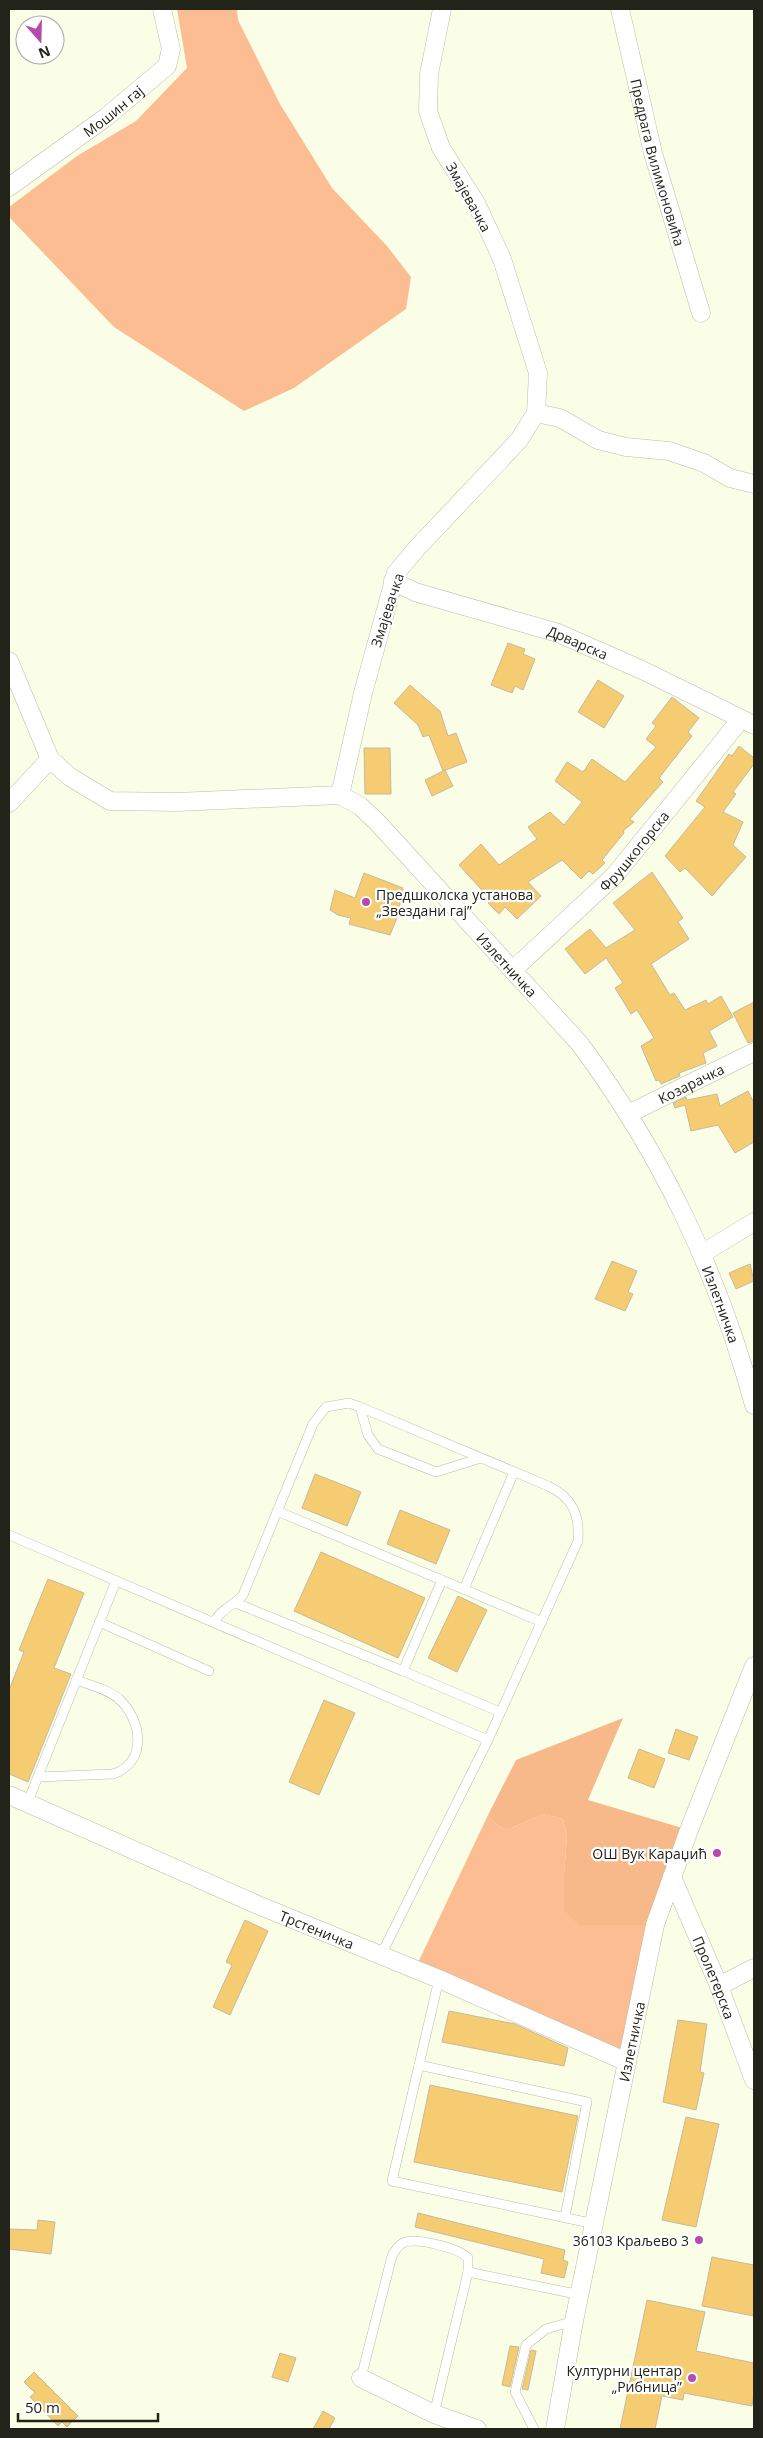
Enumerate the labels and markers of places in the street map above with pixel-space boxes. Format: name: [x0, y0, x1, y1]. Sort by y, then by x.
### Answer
place label: Предшколска установа „Звездани гај”: [376, 885, 533, 920]
marker: Предшколска установа „Звездани гај”: [360, 896, 372, 908]
place label: ОШ Вук Караџић: [592, 1844, 707, 1863]
marker: ОШ Вук Караџић: [711, 1847, 723, 1859]
place label: 36103 Краљево 3: [573, 2231, 689, 2250]
marker: 36103 Краљево 3: [693, 2234, 705, 2246]
place label: Културни центар „Рибница”: [566, 2361, 682, 2396]
marker: Културни центар „Рибница”: [686, 2372, 698, 2384]

